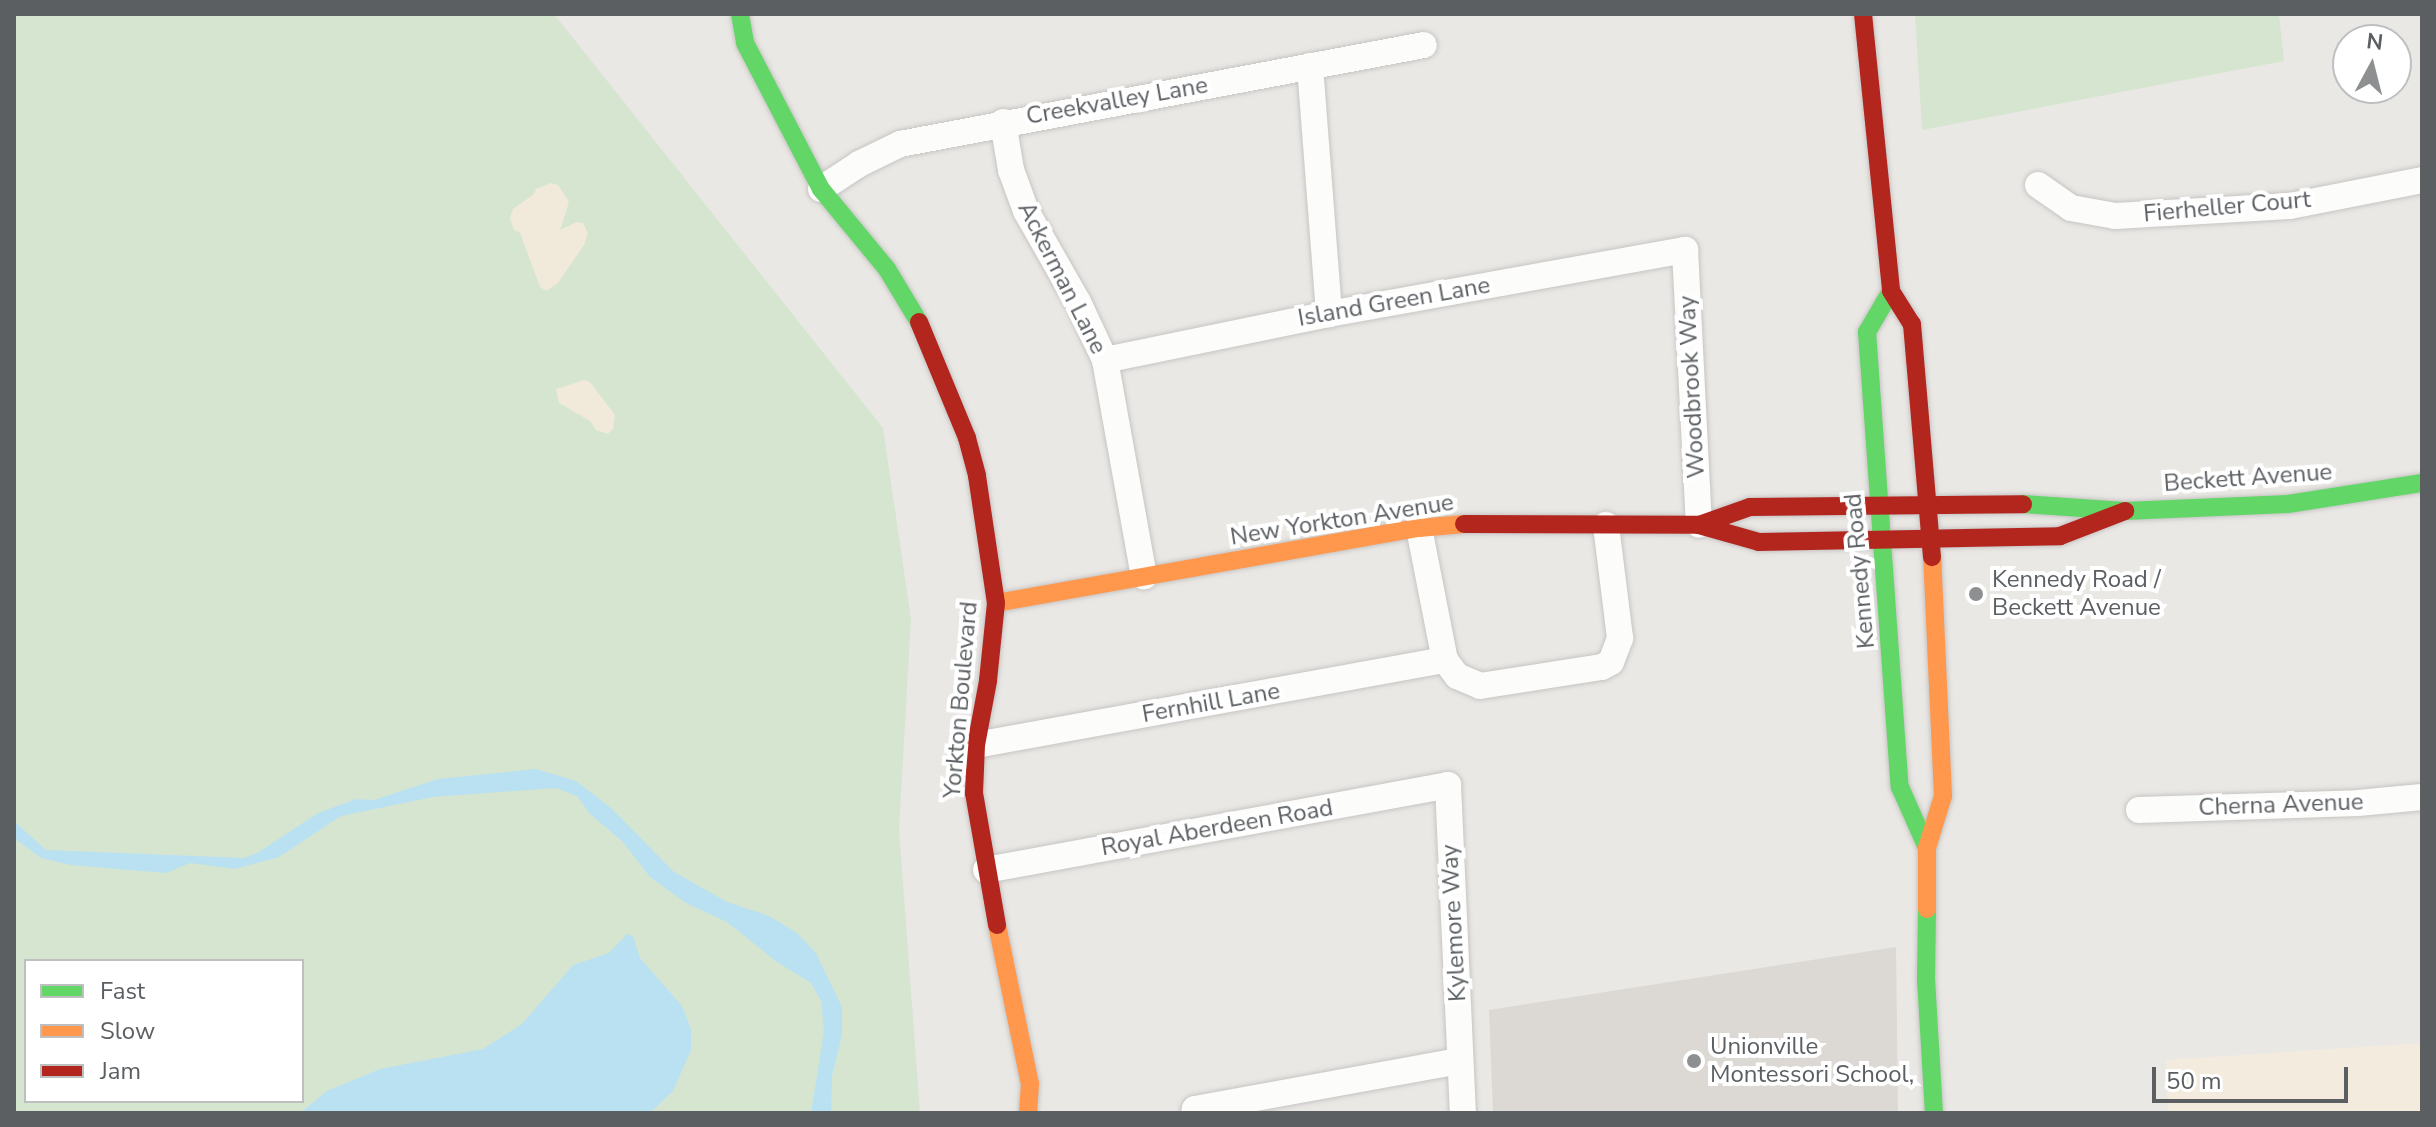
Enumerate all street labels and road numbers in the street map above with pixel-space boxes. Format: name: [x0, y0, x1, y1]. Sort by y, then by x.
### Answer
street label: Creekvalley Lane: [1024, 71, 1210, 131]
street label: Fierheller Court: [2142, 185, 2312, 229]
street label: Ackerman Lane: [1011, 197, 1113, 359]
street label: Island Green Lane: [1296, 271, 1492, 333]
street label: Woodbrook Way: [1673, 295, 1711, 479]
street label: Beckett Avenue: [2163, 458, 2333, 498]
street label: New Yorkton Avenue: [1228, 488, 1456, 552]
street label: Kennedy Road: [1839, 492, 1881, 650]
street label: Yorkton Boulevard: [938, 600, 984, 800]
street label: Fernhill Lane: [1140, 677, 1282, 729]
street label: Cherna Avenue: [2198, 788, 2364, 822]
street label: Royal Aberdeen Road: [1099, 793, 1335, 863]
street label: Kylemore Way: [1435, 844, 1473, 1002]

